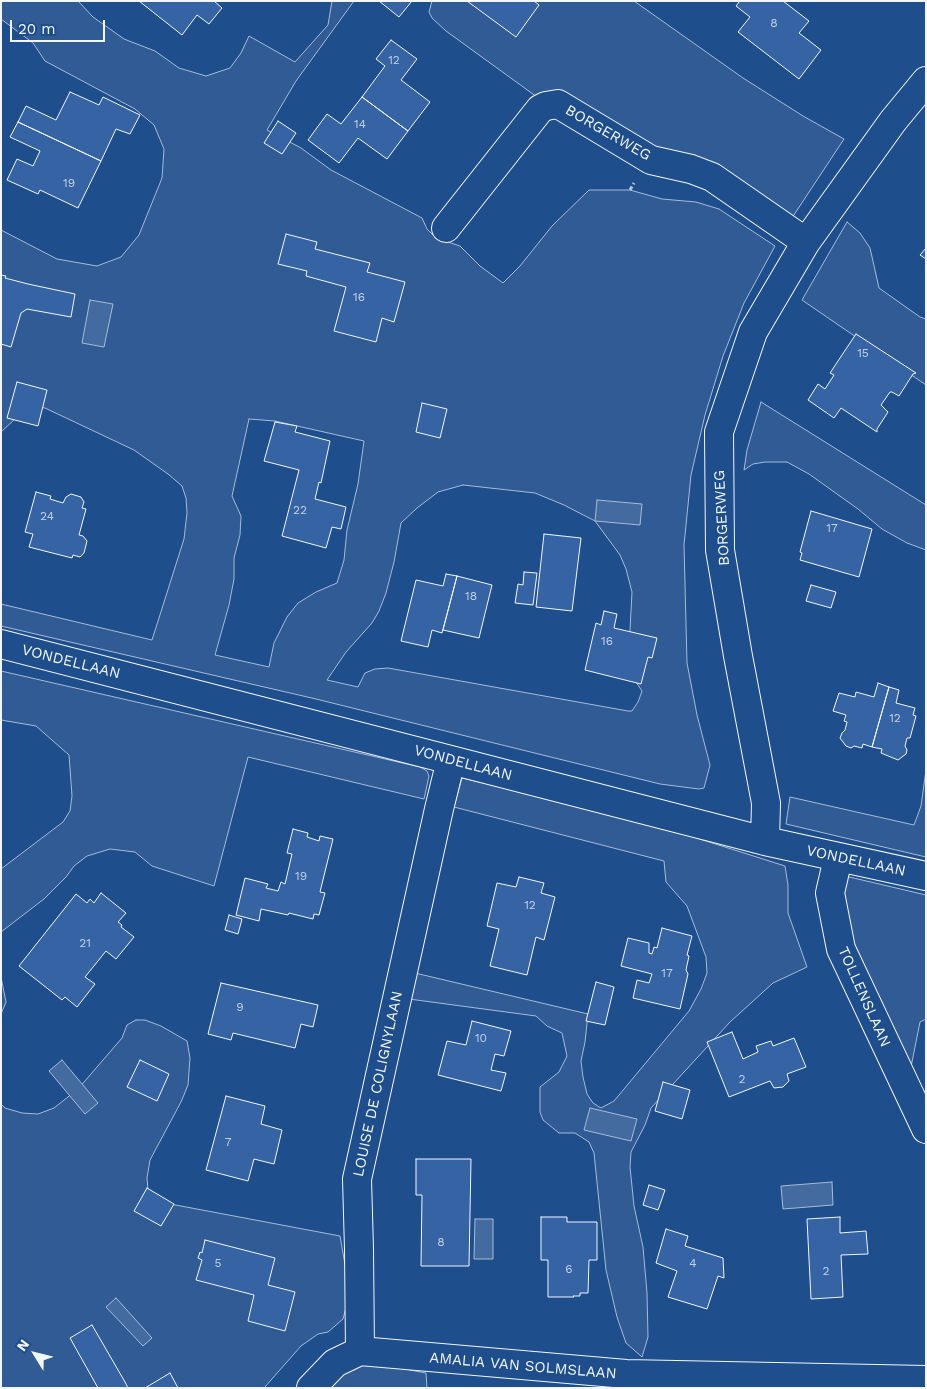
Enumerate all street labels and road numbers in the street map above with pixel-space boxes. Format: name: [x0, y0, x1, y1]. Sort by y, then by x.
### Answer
street label: BORGERWEG: [562, 101, 654, 165]
street label: BORGERWEG: [711, 470, 733, 566]
street label: VONDELLAAN: [20, 641, 122, 683]
street label: VONDELLAAN: [412, 741, 514, 785]
street label: VONDELLAAN: [805, 842, 907, 880]
street label: TOLLENSLAAN: [834, 944, 894, 1050]
street label: LOUISE DE COLIGNYLAAN: [349, 989, 407, 1179]
street label: AMALIA VAN SOLMSLAAN: [429, 1349, 617, 1383]

